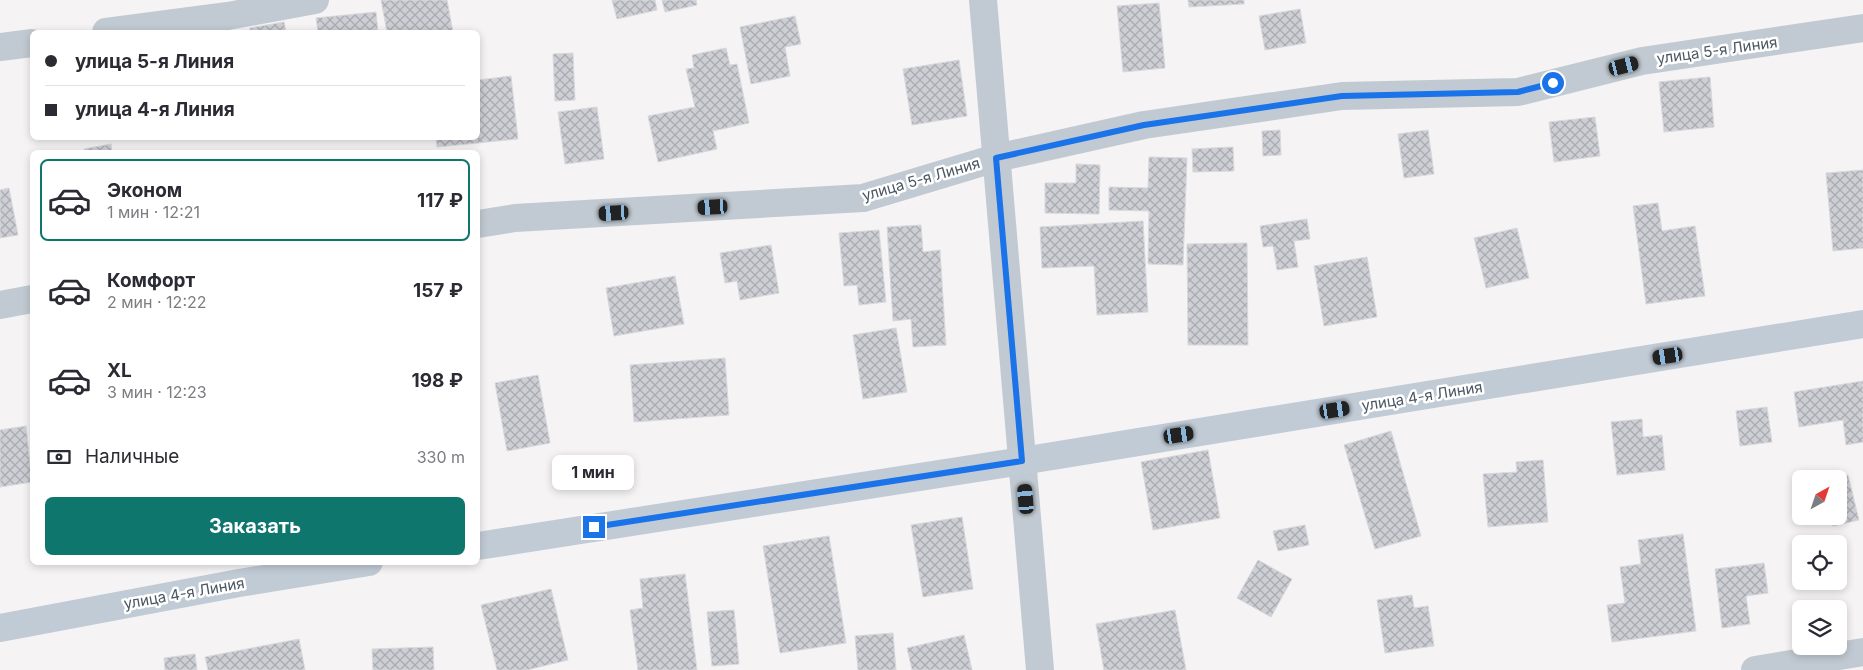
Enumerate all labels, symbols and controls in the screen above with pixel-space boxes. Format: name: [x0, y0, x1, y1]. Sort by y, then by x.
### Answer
street label: улица 5-я Линия: [1655, 32, 1779, 68]
text: улица 5-я Линия: [75, 50, 234, 73]
car: [1607, 55, 1640, 77]
route start: [1542, 72, 1564, 94]
text: улица 4-я Линия: [75, 98, 235, 121]
street label: улица 5-я Линия: [860, 153, 982, 205]
icon: car: [47, 178, 92, 223]
text: Эконом: [107, 179, 182, 202]
text: 117 ₽: [417, 189, 463, 212]
car: [697, 199, 728, 215]
text: 1 мин · 12:21: [107, 202, 200, 222]
car: [598, 205, 629, 221]
icon: car: [47, 268, 92, 313]
text: Комфорт: [107, 269, 195, 292]
text: 157 ₽: [413, 279, 463, 302]
text: 2 мин · 12:22: [107, 292, 207, 312]
car: [1652, 346, 1683, 366]
icon: car: [47, 358, 92, 403]
text: XL: [107, 359, 132, 382]
text: 198 ₽: [412, 369, 463, 392]
street label: улица 4-я Линия: [1360, 377, 1484, 415]
text: 3 мин · 12:23: [107, 382, 207, 402]
car: [1319, 400, 1350, 420]
car: [1163, 425, 1194, 445]
icon: cash: [45, 443, 73, 471]
text: Наличные: [85, 445, 179, 468]
text: 330 m: [417, 447, 465, 467]
callout: 1 мин: [553, 454, 635, 490]
text: 1 мин: [571, 462, 615, 482]
north arrow: [1792, 470, 1848, 525]
map controls: [1792, 470, 1847, 655]
car: [1017, 483, 1034, 515]
button: Заказать: [45, 497, 465, 555]
route end: [583, 516, 605, 538]
button: locate: [1792, 535, 1847, 590]
street label: улица 4-я Линия: [122, 573, 246, 613]
button: layers: [1792, 600, 1847, 655]

